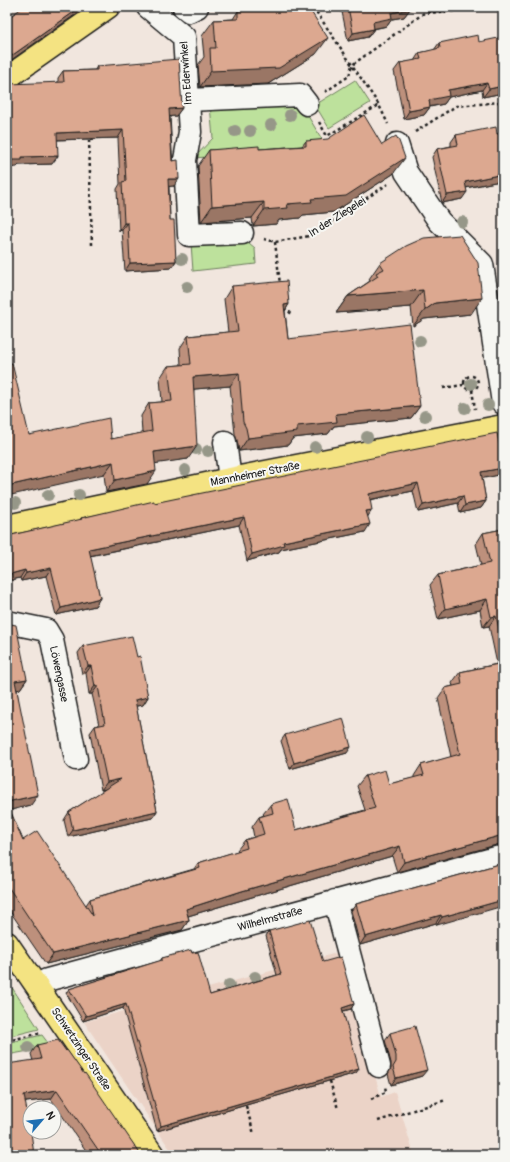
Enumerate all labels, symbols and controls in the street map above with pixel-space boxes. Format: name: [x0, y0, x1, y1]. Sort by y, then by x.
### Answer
street label: Im Ederwinkel: [177, 41, 195, 105]
street label: In der Ziegelei: [306, 194, 368, 240]
street label: Mannheimer Straße: [209, 459, 301, 489]
street label: Löwengasse: [47, 645, 71, 704]
street label: Wilhelmstraße: [236, 904, 304, 934]
street label: Schwetzinger Straße: [49, 1005, 114, 1093]
north arrow: [22, 1100, 62, 1140]
text: N: [43, 1109, 58, 1122]

